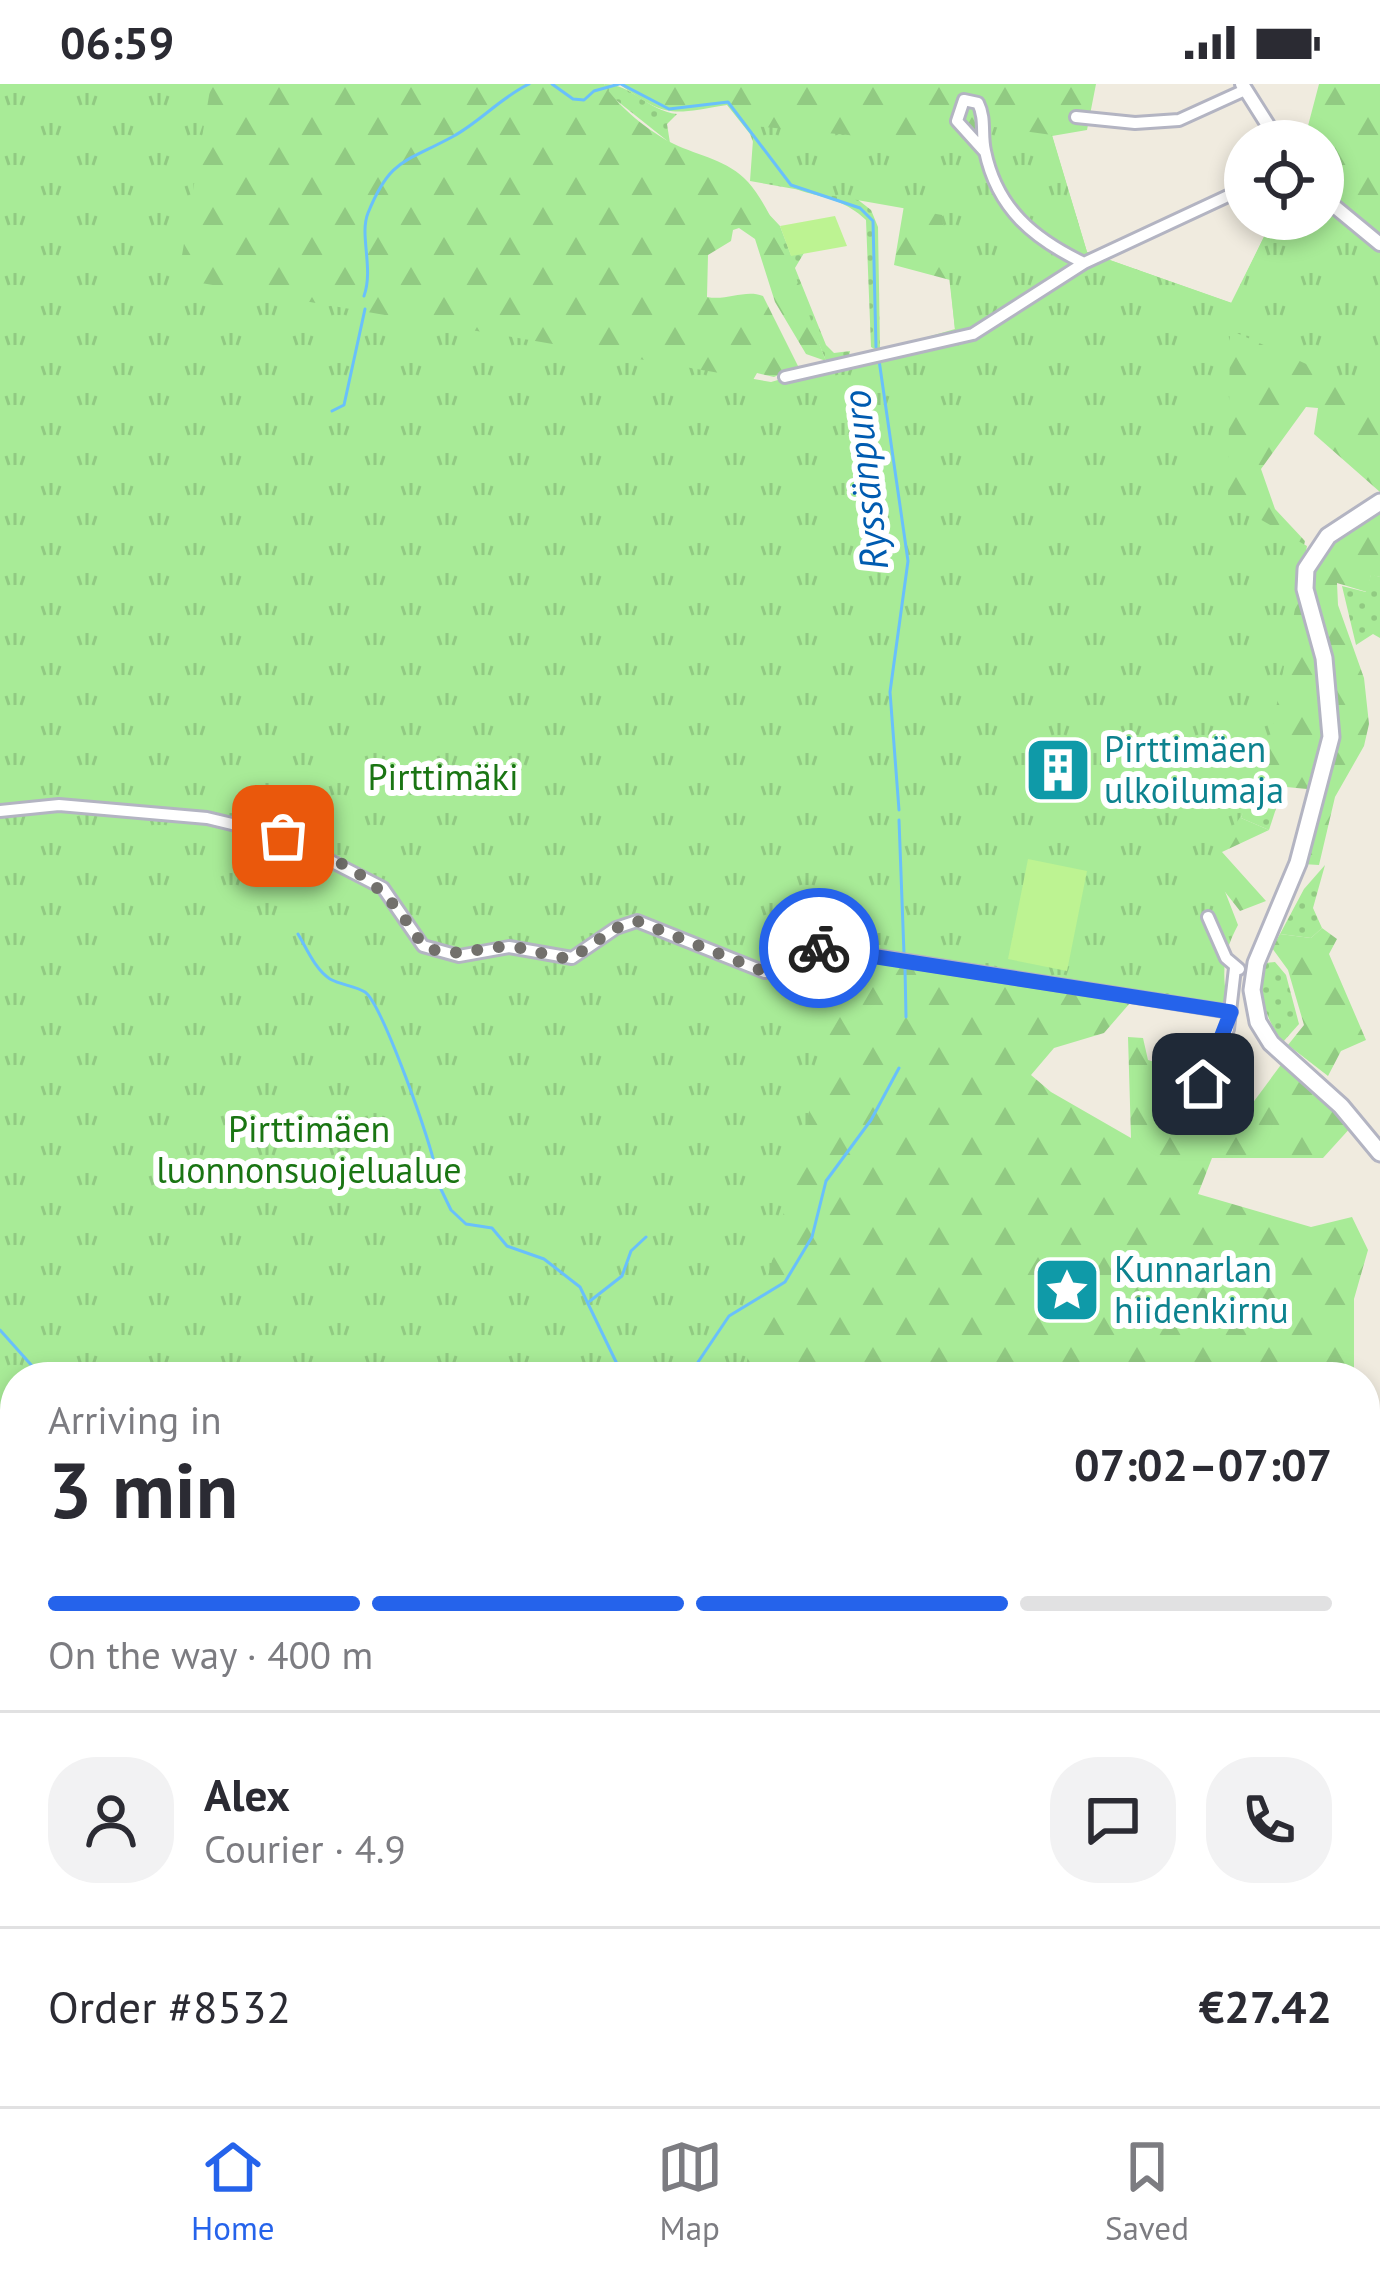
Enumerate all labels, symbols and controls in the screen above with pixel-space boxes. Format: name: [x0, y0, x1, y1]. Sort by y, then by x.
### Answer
text: 06:59: [60, 13, 174, 71]
map controls: [1224, 120, 1344, 240]
button: locate: [1224, 120, 1344, 240]
water label: Ryssänpuro: [830, 388, 899, 573]
place label: Pirttimäen ulkoilumaja: [1104, 725, 1284, 813]
building icon: Pirttimäen ulkoilumaja: [1023, 735, 1093, 805]
park label: Pirttimäki: [367, 753, 519, 800]
pin: [232, 785, 334, 887]
icon: bag: [250, 803, 316, 869]
courier: [759, 888, 879, 1008]
icon: bike: [786, 915, 852, 981]
pin: [1152, 1033, 1254, 1135]
icon: home: [1170, 1051, 1236, 1117]
park label: Pirttimäen luonnonsuojelualue: [156, 1105, 462, 1193]
place label: Kunnarlan hiidenkirnu: [1114, 1245, 1289, 1333]
place icon: Kunnarlan hiidenkirnu: [1032, 1255, 1102, 1325]
text: Arriving in: [48, 1394, 222, 1445]
text: 07:02–07:07: [1074, 1435, 1332, 1493]
text: 3 min: [48, 1439, 238, 1540]
text: On the way · 400 m: [48, 1629, 373, 1680]
button: person: [48, 1757, 174, 1883]
button: chat: [1050, 1757, 1176, 1883]
button: phone: [1206, 1757, 1332, 1883]
text: Alex: [204, 1765, 290, 1823]
text: Courier · 4.9: [204, 1823, 406, 1874]
text: Order #8532: [48, 1977, 291, 2035]
text: €27.42: [1199, 1977, 1332, 2035]
tab: Home: [191, 2134, 275, 2249]
tab: Map: [657, 2134, 723, 2249]
tab: Saved: [1105, 2134, 1189, 2249]

